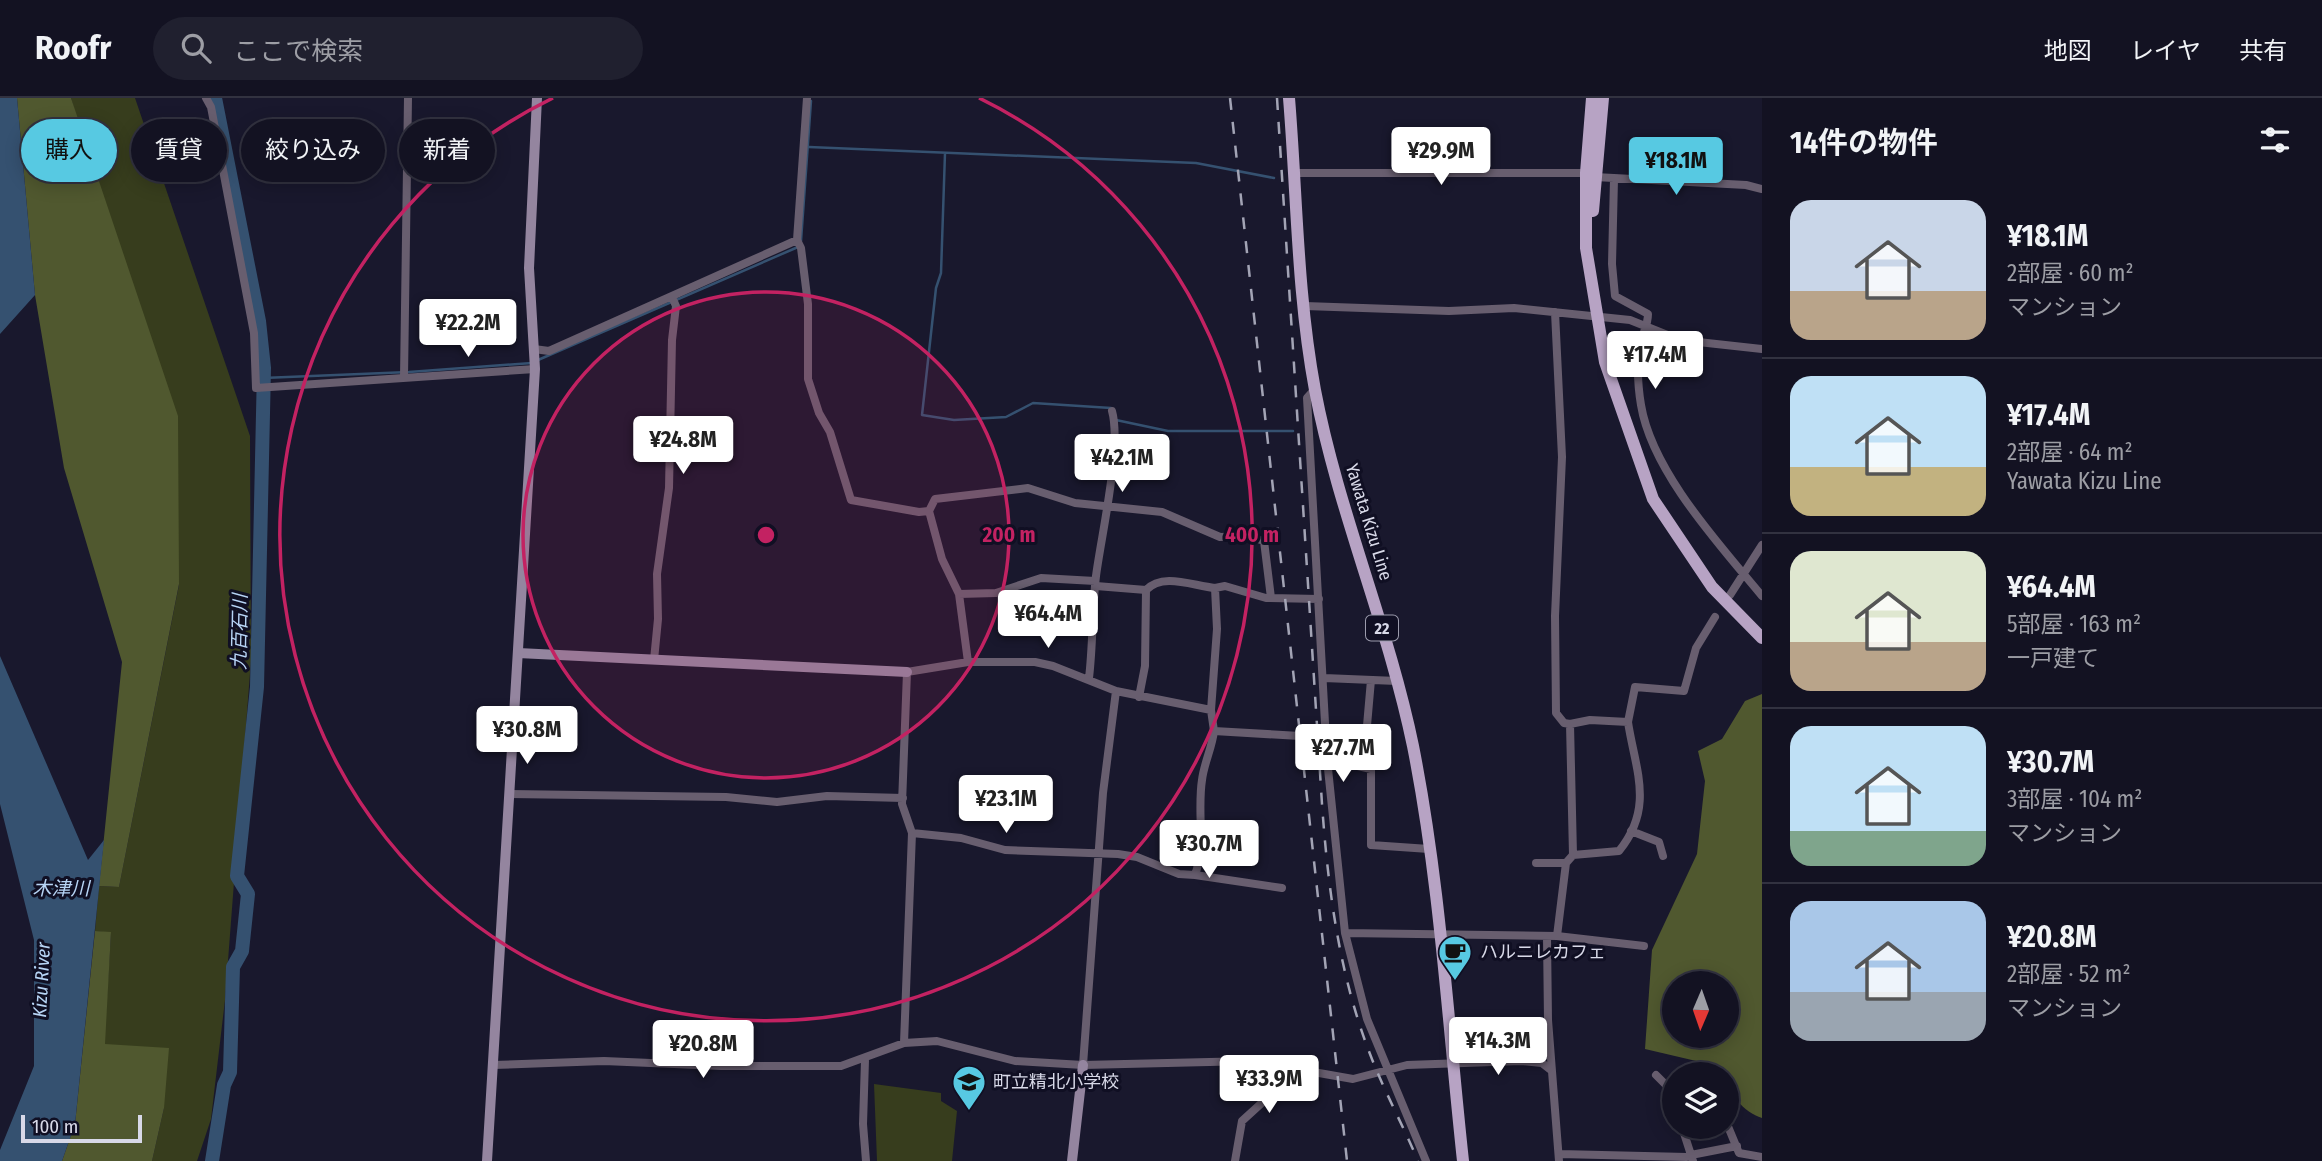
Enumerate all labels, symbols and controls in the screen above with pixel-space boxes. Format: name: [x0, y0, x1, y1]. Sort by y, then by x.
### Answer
search box: [153, 17, 643, 80]
text: Roofr: [35, 28, 111, 68]
icon: search: [177, 29, 215, 67]
text: ここで検索: [233, 36, 363, 67]
text: 地図: [2044, 37, 2092, 65]
text: レイヤ: [2130, 37, 2201, 65]
text: 共有: [2239, 37, 2287, 65]
chip: 購入: [21, 119, 117, 182]
chip: 賃貸: [131, 119, 227, 182]
chip: 絞り込み: [241, 119, 385, 182]
chip: 新着: [399, 119, 495, 182]
icon: filters: [2256, 121, 2294, 159]
text: 14件の物件: [1790, 125, 1938, 161]
pin: ¥29.9M: [1384, 127, 1498, 187]
text: ¥29.9M: [1407, 136, 1475, 164]
pin: ¥18.1M: [1619, 138, 1733, 197]
text: ¥18.1M: [1645, 146, 1707, 174]
text: ¥18.1M: [2007, 218, 2088, 254]
icon: home: [1846, 228, 1930, 312]
text: 2部屋 · 60 m²: [2007, 259, 2134, 287]
text: マンション: [2007, 293, 2122, 321]
pin: ¥22.2M: [411, 300, 525, 359]
text: ¥22.2M: [435, 308, 501, 336]
pin: ¥17.4M: [1598, 331, 1712, 391]
text: ¥17.4M: [1623, 340, 1687, 368]
text: ¥17.4M: [2007, 397, 2090, 433]
icon: home: [1846, 404, 1930, 488]
pin: ¥24.8M: [626, 416, 740, 476]
text: ¥24.8M: [649, 425, 717, 453]
pin: ¥42.1M: [1065, 434, 1179, 494]
text: 2部屋 · 64 m²: [2007, 438, 2133, 466]
text: ¥42.1M: [1091, 443, 1153, 471]
street label: Yawata Kizu Line: [1341, 461, 1397, 583]
text: Yawata Kizu Line: [2007, 467, 2162, 495]
text: 200 m: [981, 522, 1036, 548]
text: 400 m: [1225, 522, 1279, 548]
centre of rings: [754, 523, 778, 547]
text: ¥64.4M: [2007, 569, 2096, 605]
icon: home: [1846, 579, 1930, 663]
pin: ¥64.4M: [991, 590, 1105, 650]
water label: 九百石川: [227, 592, 252, 670]
text: ¥64.4M: [1014, 599, 1082, 627]
text: 5部屋 · 163 m²: [2007, 610, 2141, 638]
road number: 22: [1366, 615, 1398, 640]
text: 一戸建て: [2007, 644, 2099, 672]
pin: ¥30.8M: [470, 706, 584, 766]
text: ¥30.8M: [492, 715, 562, 743]
pin: ¥27.7M: [1286, 724, 1400, 784]
text: ¥27.7M: [1311, 733, 1375, 761]
text: ¥30.7M: [2007, 744, 2094, 780]
icon: home: [1846, 754, 1930, 838]
pin: ¥23.1M: [949, 776, 1063, 835]
text: ¥23.1M: [975, 784, 1037, 812]
text: 3部屋 · 104 m²: [2007, 785, 2142, 813]
text: マンション: [2007, 819, 2122, 847]
pin: ¥30.7M: [1152, 820, 1266, 880]
text: ¥30.7M: [1176, 829, 1242, 857]
water label: 木津川: [32, 877, 91, 900]
text: ¥20.8M: [2007, 919, 2097, 955]
icon: home: [1846, 929, 1930, 1013]
cafe icon: ハルニレカフェ: [1436, 933, 1474, 982]
water label: Kizu River: [28, 940, 55, 1018]
place label: ハルニレカフェ: [1480, 941, 1606, 963]
text: 2部屋 · 52 m²: [2007, 960, 2131, 988]
north arrow: [1662, 971, 1740, 1048]
map controls: [1662, 971, 1739, 1139]
text: マンション: [2007, 994, 2122, 1022]
pin: ¥14.3M: [1441, 1018, 1555, 1077]
pin: ¥20.8M: [646, 1020, 760, 1080]
text: ¥14.3M: [1465, 1026, 1531, 1054]
text: ¥20.8M: [669, 1029, 737, 1057]
pin: ¥33.9M: [1212, 1056, 1326, 1115]
button: layers: [1662, 1062, 1739, 1139]
school or university icon: 町立精北小学校: [950, 1063, 988, 1112]
text: ¥33.9M: [1236, 1064, 1302, 1092]
place label: 町立精北小学校: [993, 1071, 1119, 1093]
scale bar: [21, 1112, 142, 1144]
text: 100 m: [32, 1115, 78, 1138]

